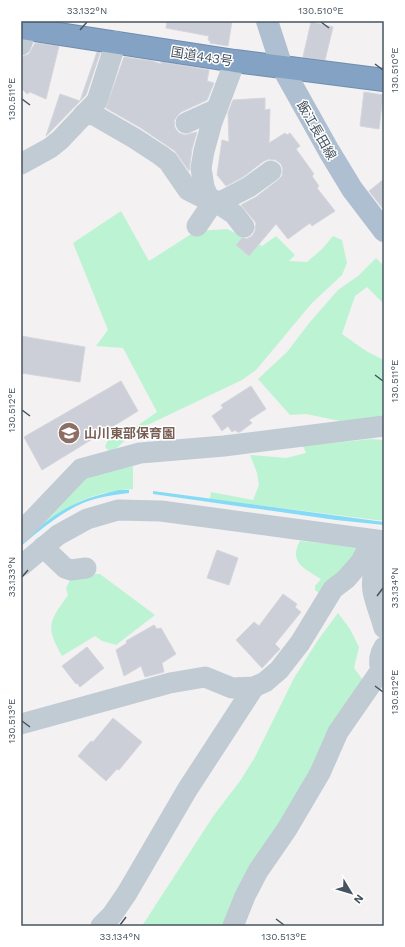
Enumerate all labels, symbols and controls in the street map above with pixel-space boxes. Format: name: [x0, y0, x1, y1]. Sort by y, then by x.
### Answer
text: 33.132°N: [67, 5, 107, 16]
text: 130.510°E: [298, 5, 344, 16]
street label: 国道443号: [170, 44, 234, 69]
text: 130.510°E: [389, 47, 400, 93]
text: 130.511°E: [6, 78, 17, 120]
street label: 飯江長田線: [294, 98, 339, 162]
text: 130.511°E: [389, 360, 400, 402]
text: 130.512°E: [6, 388, 17, 432]
school or university icon: 山川東部保育園: [56, 420, 82, 446]
place label: 山川東部保育園: [84, 426, 175, 441]
text: 33.133°N: [6, 557, 17, 597]
text: 33.134°N: [389, 568, 400, 608]
text: 130.512°E: [389, 670, 400, 714]
text: 130.513°E: [6, 699, 17, 743]
north arrow: [331, 873, 371, 913]
text: N: [351, 892, 366, 906]
text: 33.134°N: [100, 931, 140, 942]
text: 130.513°E: [262, 931, 306, 942]

